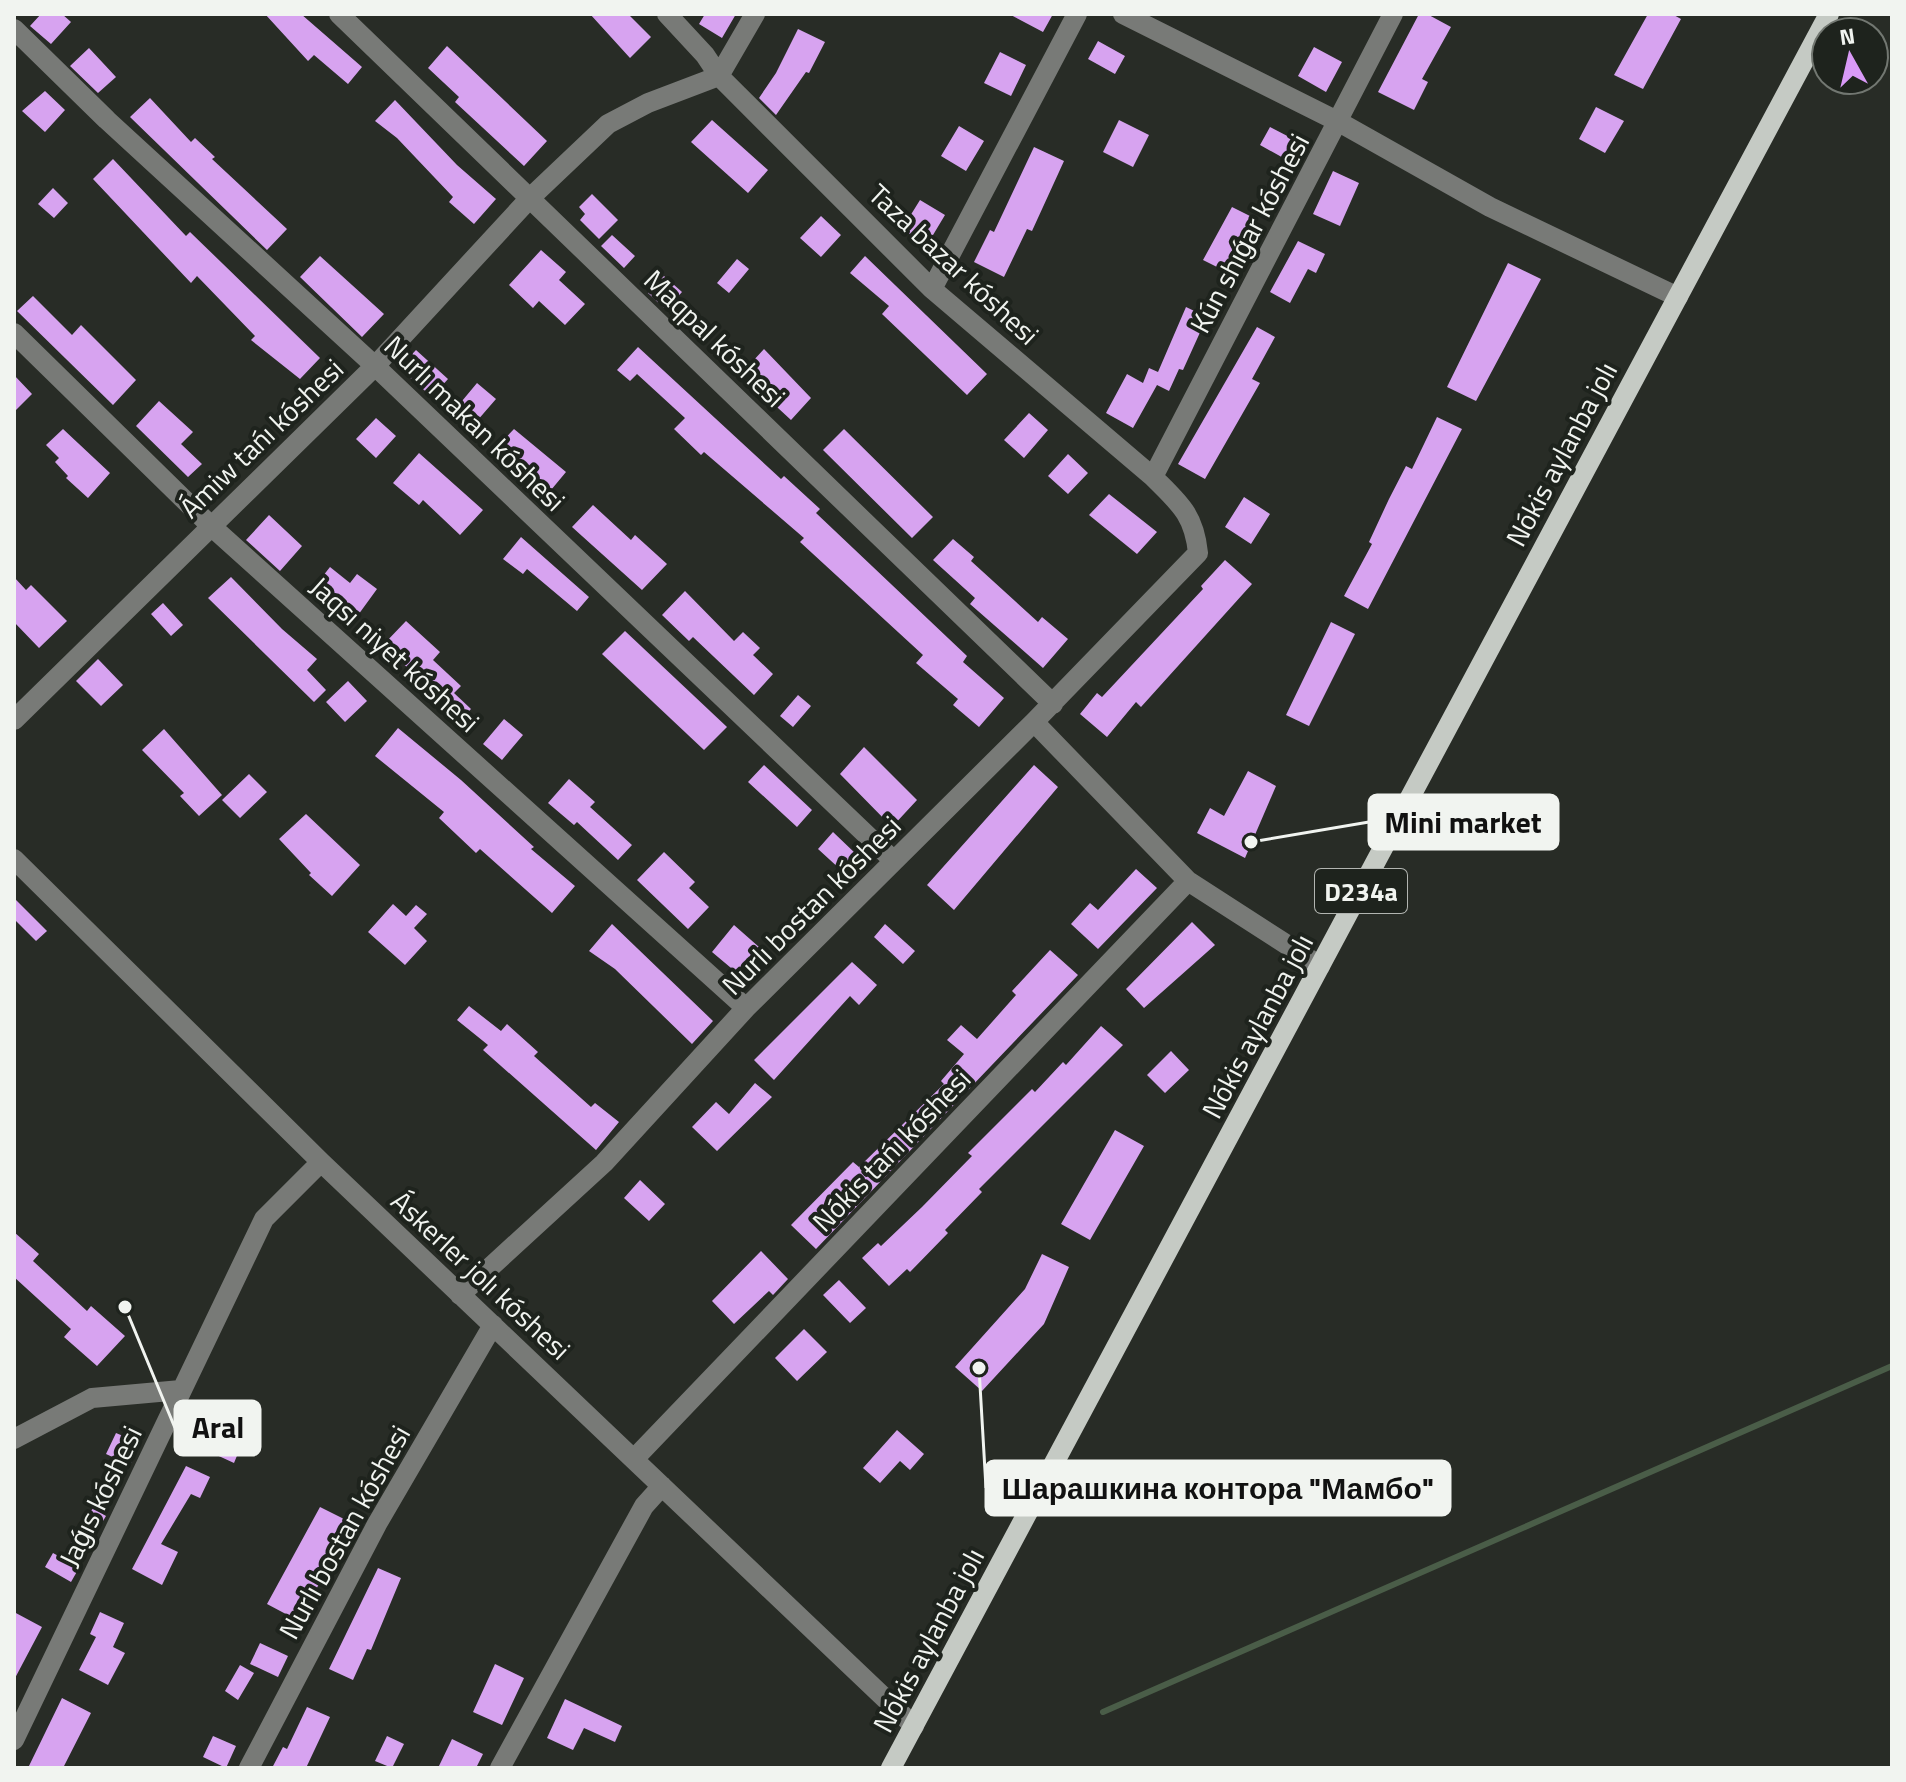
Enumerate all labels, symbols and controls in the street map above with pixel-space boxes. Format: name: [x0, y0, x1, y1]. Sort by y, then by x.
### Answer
north arrow: [1810, 16, 1890, 96]
text: N: [1837, 18, 1857, 54]
street label: Kún shıǵar kóshesi: [1178, 126, 1320, 340]
street label: Taza bazar kóshesi: [859, 173, 1049, 355]
street label: Maqpal kóshesi: [634, 259, 796, 417]
street label: Nurlı makan kóshesi: [375, 325, 575, 521]
street label: Ámiw tańı kóshesi: [169, 348, 353, 528]
street label: Nókis aylanba jolı: [1494, 354, 1628, 554]
street label: Jaqsı niyet kóshesi: [300, 566, 490, 742]
callout: Mini market: [1369, 795, 1558, 849]
text: Mini market: [1384, 799, 1542, 845]
street label: Nurlı bostan kóshesi: [711, 805, 911, 1005]
road number: D234a: [1315, 869, 1407, 913]
street label: Nókis aylanba jolı: [1190, 926, 1324, 1126]
street label: Nókis tańı kóshesi: [802, 1059, 980, 1241]
street label: Áskerler jolı kóshesi: [382, 1180, 580, 1370]
callout: Aral: [175, 1401, 260, 1455]
text: Aral: [192, 1404, 244, 1450]
street label: Nurlı bostan kóshesi: [267, 1417, 421, 1647]
street label: Jaǵıs kóshesi: [47, 1418, 153, 1574]
callout: Шарашкина контора "Мамбо": [986, 1461, 1450, 1515]
text: Шарашкина контора "Мамбо": [1002, 1465, 1434, 1511]
street label: Nókis aylanba jolı: [861, 1540, 995, 1740]

